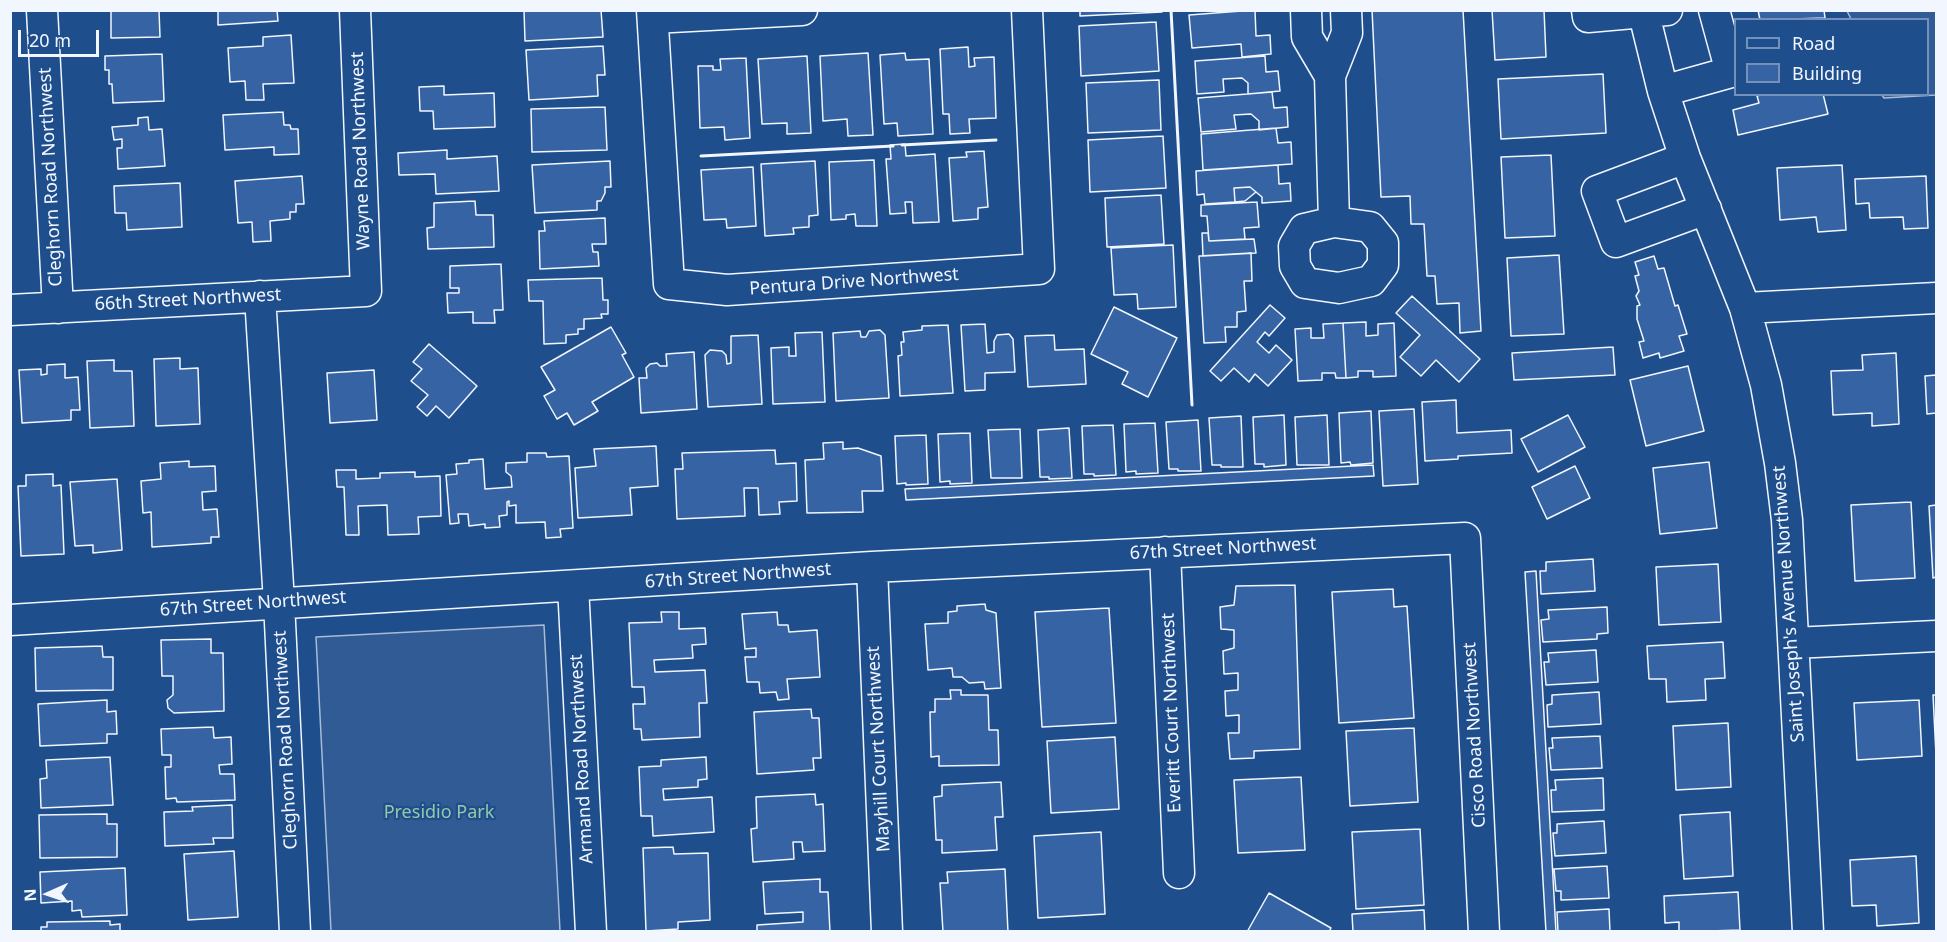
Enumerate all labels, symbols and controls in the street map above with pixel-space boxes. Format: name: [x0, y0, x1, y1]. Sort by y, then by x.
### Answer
scale bar: [21, 18, 102, 56]
legend: [1734, 18, 1929, 96]
text: 20 m: [29, 28, 71, 52]
text: Road: [1792, 31, 1835, 55]
street label: Wayne Road Northwest: [347, 51, 375, 251]
text: Building: [1792, 61, 1862, 85]
street label: Cleghorn Road Northwest: [34, 67, 68, 287]
street label: Pentura Drive Northwest: [749, 264, 959, 300]
street label: 66th Street Northwest: [94, 284, 282, 316]
street label: Saint Joseph's Avenue Northwest: [1769, 465, 1809, 743]
street label: 67th Street Northwest: [1129, 533, 1317, 565]
street label: 67th Street Northwest: [644, 559, 832, 593]
street label: 67th Street Northwest: [159, 587, 347, 621]
street label: Everitt Court Northwest: [1158, 613, 1186, 813]
street label: Cleghorn Road Northwest: [269, 630, 303, 850]
street label: Cisco Road Northwest: [1459, 642, 1491, 828]
street label: Mayhill Court Northwest: [863, 645, 895, 853]
street label: Armand Road Northwest: [566, 654, 598, 864]
park label: Presidio Park: [384, 802, 494, 824]
north arrow: [18, 864, 78, 924]
text: N: [19, 888, 41, 902]

